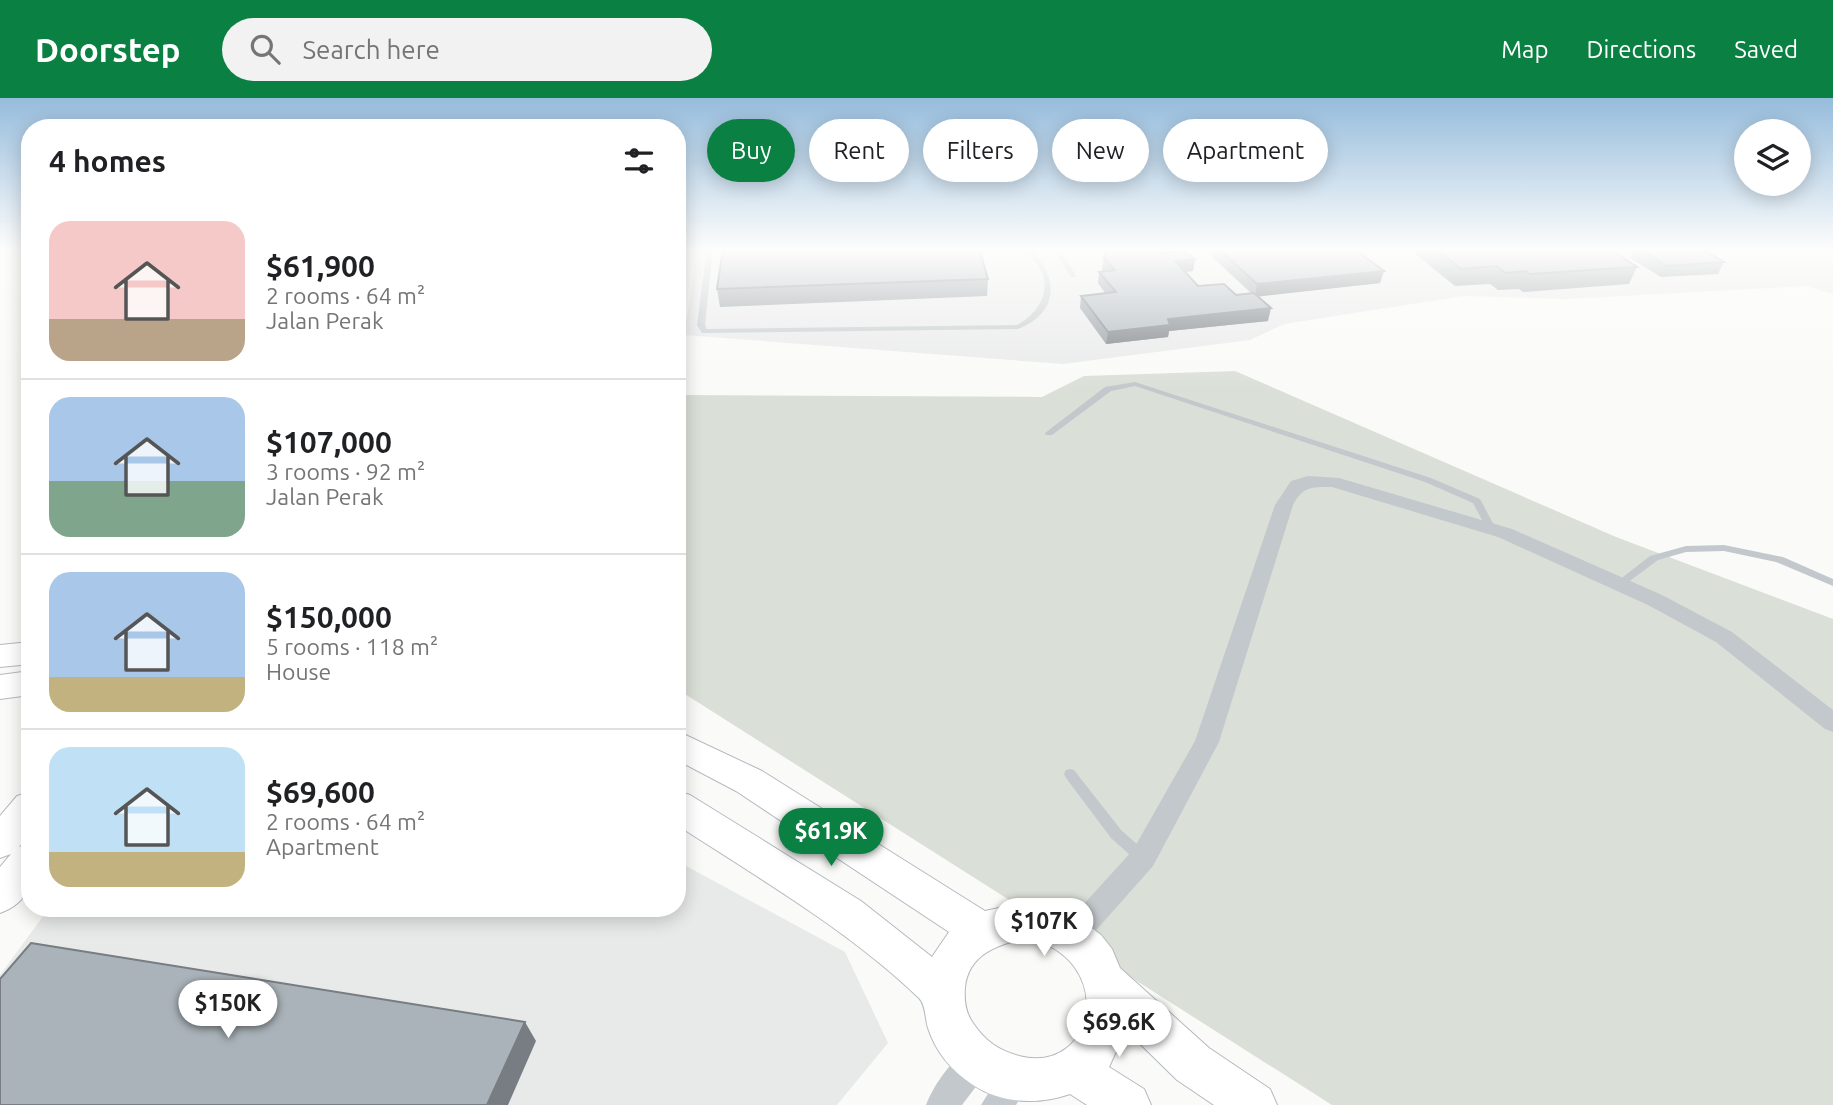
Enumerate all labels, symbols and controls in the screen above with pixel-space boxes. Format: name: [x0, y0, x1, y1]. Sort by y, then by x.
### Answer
search box: [222, 18, 712, 81]
icon: search: [246, 30, 284, 68]
text: Doorstep: [35, 31, 180, 68]
text: Search here: [302, 35, 440, 64]
text: Map: [1501, 36, 1548, 63]
text: Directions: [1586, 36, 1696, 63]
text: Saved: [1734, 36, 1798, 63]
chip: Buy: [707, 119, 795, 182]
chip: Rent: [809, 119, 909, 182]
chip: Filters: [923, 119, 1038, 182]
chip: New: [1052, 119, 1149, 182]
chip: Apartment: [1163, 119, 1328, 182]
map controls: [1734, 119, 1811, 196]
button: layers: [1734, 119, 1811, 196]
icon: filters: [620, 142, 658, 180]
text: 4 homes: [49, 144, 166, 178]
icon: home: [105, 249, 189, 333]
text: $61,900: [266, 249, 375, 283]
text: 2 rooms · 64 m²: [266, 283, 425, 308]
text: Jalan Perak: [266, 308, 384, 333]
icon: home: [105, 425, 189, 509]
text: $107,000: [266, 425, 392, 459]
text: 3 rooms · 92 m²: [266, 459, 425, 484]
text: Jalan Perak: [266, 484, 384, 509]
icon: home: [105, 600, 189, 684]
text: $150,000: [266, 600, 392, 634]
text: 5 rooms · 118 m²: [266, 634, 438, 659]
text: House: [266, 659, 331, 684]
icon: home: [105, 775, 189, 859]
text: $69,600: [266, 775, 375, 809]
pin: $61.9K: [774, 808, 888, 868]
text: 2 rooms · 64 m²: [266, 809, 425, 834]
text: $61.9K: [795, 818, 867, 843]
text: Apartment: [266, 834, 379, 859]
pin: $107K: [995, 898, 1093, 958]
text: $107K: [1010, 908, 1078, 933]
pin: $150K: [179, 981, 277, 1040]
text: $150K: [194, 990, 262, 1015]
pin: $69.6K: [1062, 1000, 1176, 1059]
text: $69.6K: [1083, 1009, 1155, 1034]

